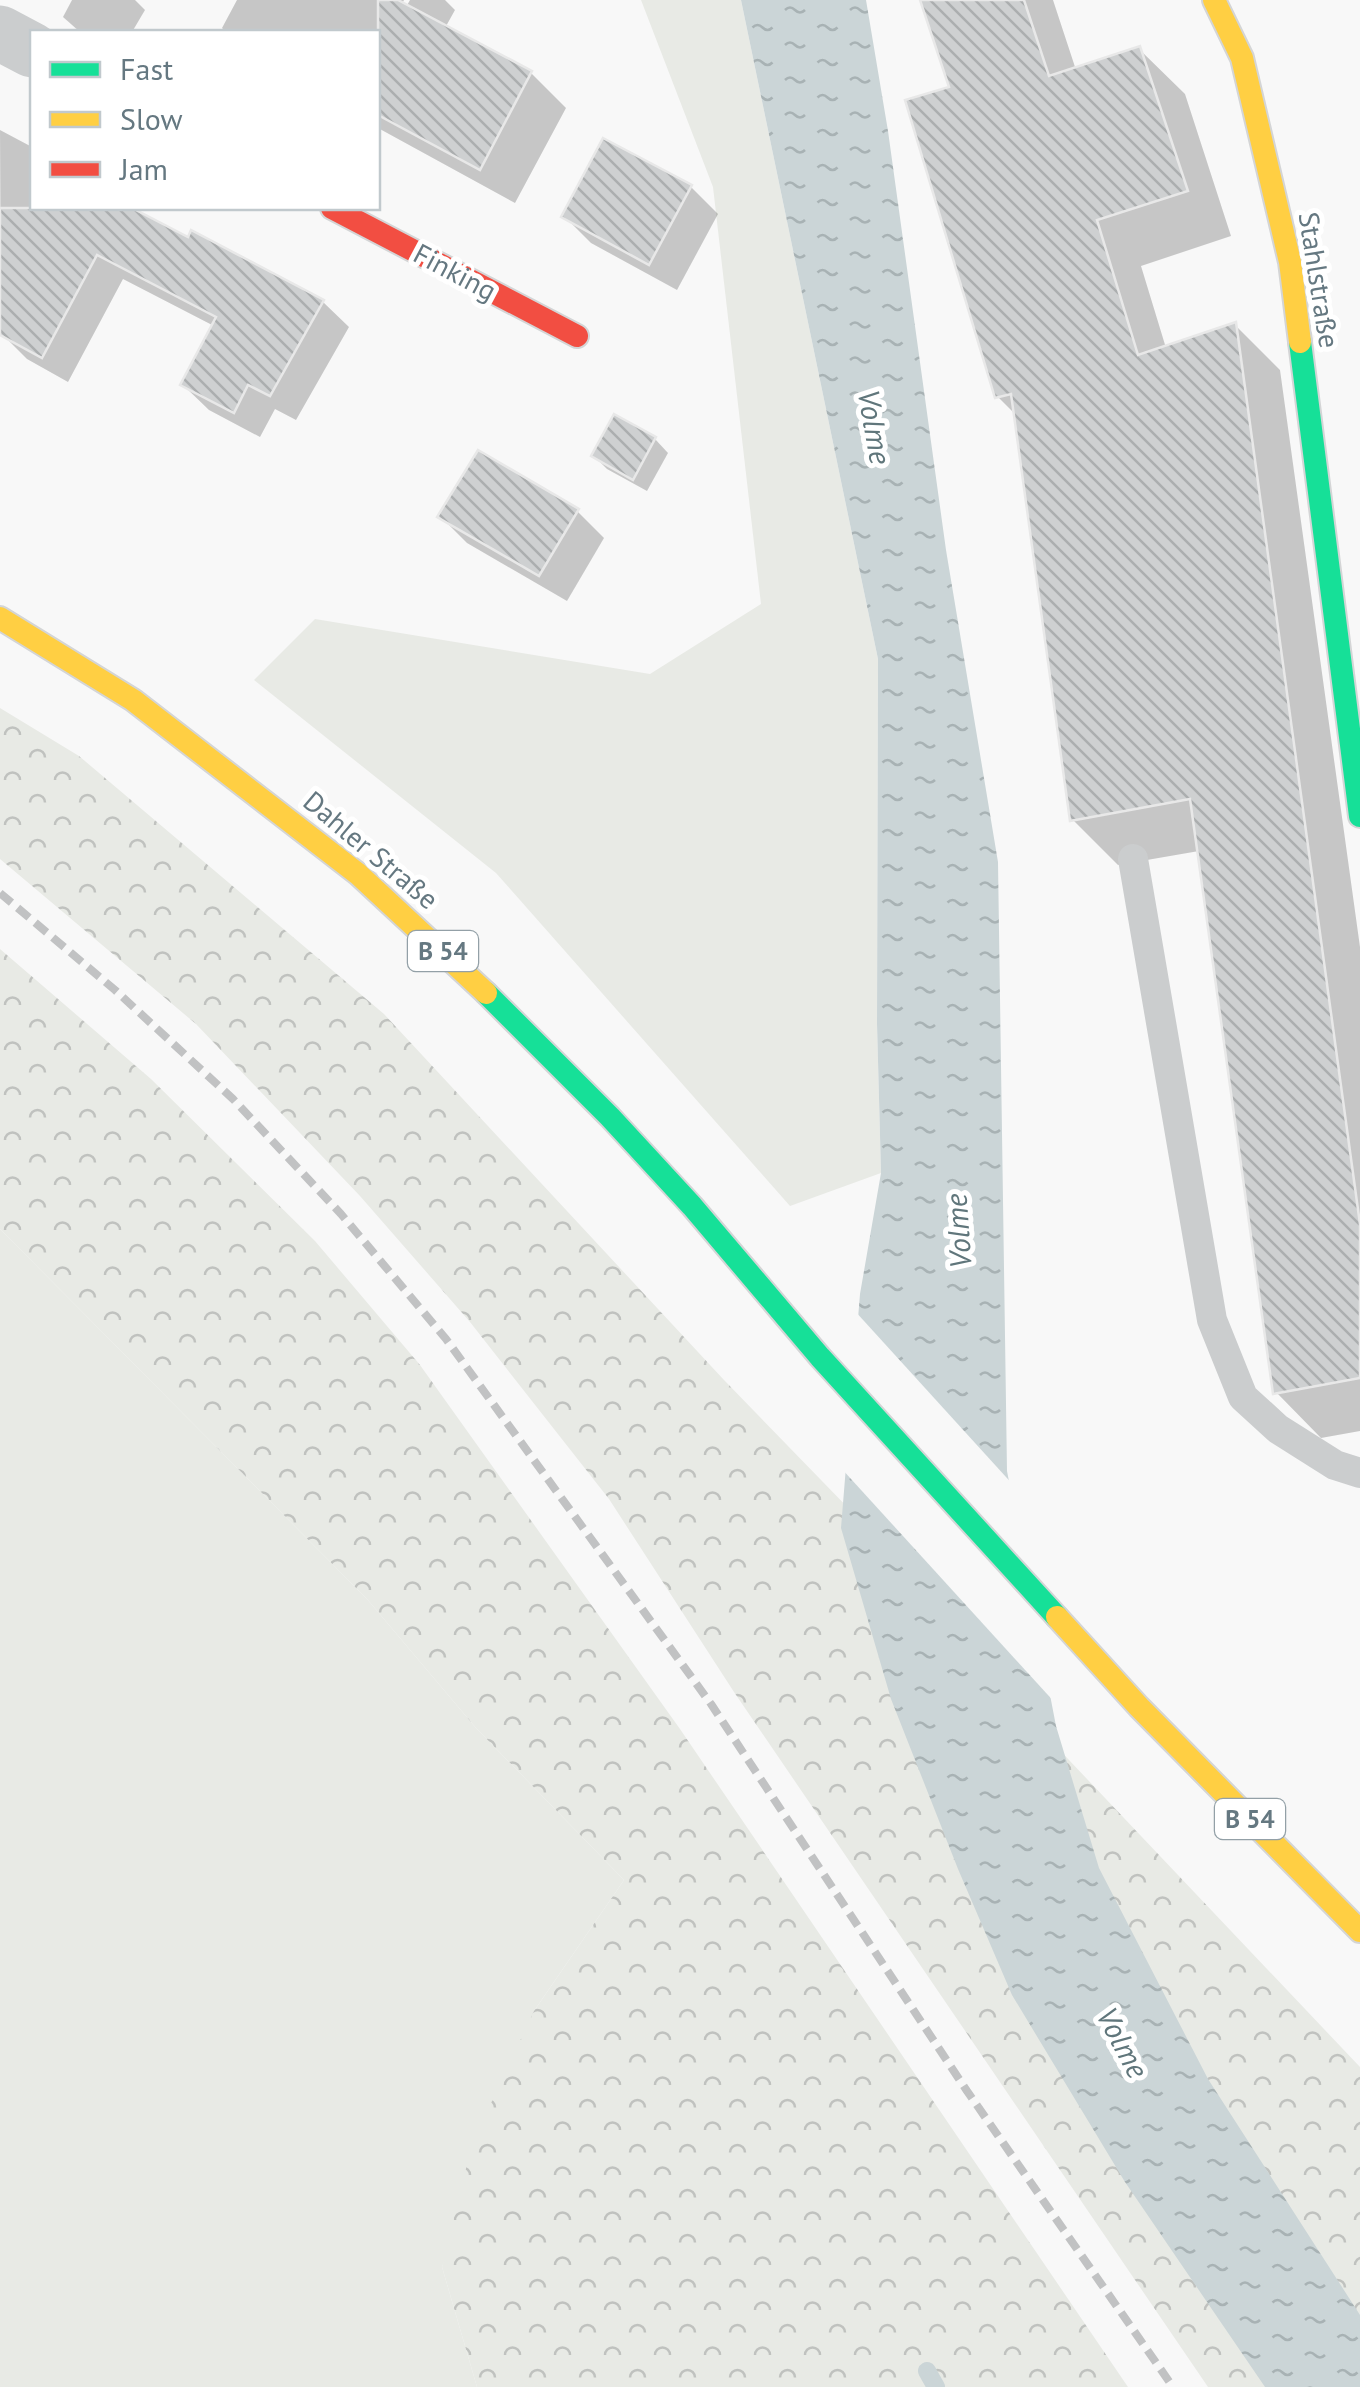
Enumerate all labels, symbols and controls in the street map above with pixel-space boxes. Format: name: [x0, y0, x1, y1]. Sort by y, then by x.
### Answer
legend: [30, 30, 380, 210]
text: Fast: [120, 49, 173, 88]
text: Slow: [120, 99, 183, 138]
text: Jam: [118, 149, 168, 188]
street label: Stahlstraße: [1290, 209, 1349, 351]
street label: Finking: [407, 234, 503, 309]
water label: Volme: [850, 386, 901, 467]
street label: Dahler Straße: [296, 782, 447, 917]
road number: B 54: [408, 931, 478, 971]
water label: Volme: [935, 1192, 980, 1270]
road number: B 54: [1215, 1799, 1285, 1839]
water label: Volme: [1089, 2000, 1158, 2085]

